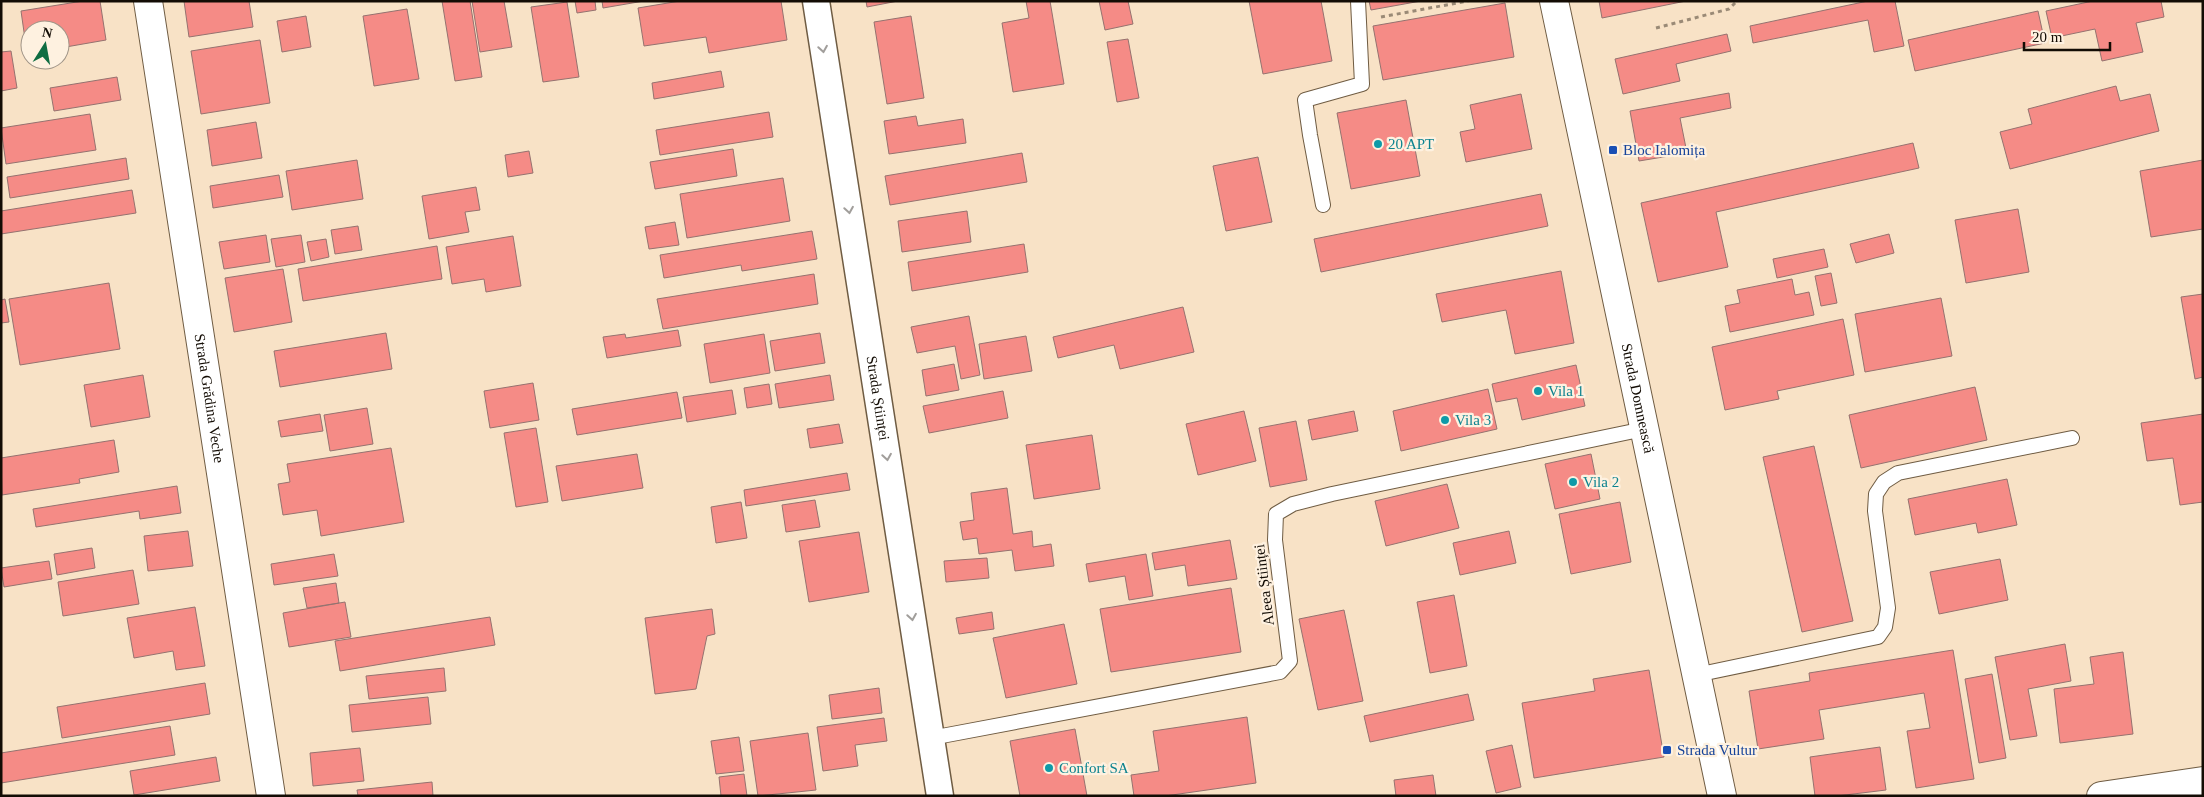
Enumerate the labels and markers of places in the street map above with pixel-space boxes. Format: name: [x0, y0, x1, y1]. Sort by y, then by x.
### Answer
place label: 20 APT: [1388, 136, 1434, 152]
marker: 20 APT: [1372, 138, 1384, 150]
place label: Bloc Ialomița: [1623, 142, 1705, 159]
marker: Bloc Ialomița: [1607, 144, 1619, 156]
place label: Vila 1: [1548, 383, 1584, 399]
marker: Vila 1: [1532, 385, 1544, 397]
place label: Vila 3: [1455, 412, 1491, 428]
marker: Vila 3: [1439, 414, 1451, 426]
place label: Vila 2: [1583, 474, 1619, 490]
marker: Vila 2: [1567, 476, 1579, 488]
place label: Strada Vultur: [1677, 742, 1757, 758]
marker: Strada Vultur: [1661, 744, 1673, 756]
place label: Confort SA: [1059, 760, 1129, 776]
marker: Confort SA: [1043, 762, 1055, 774]

